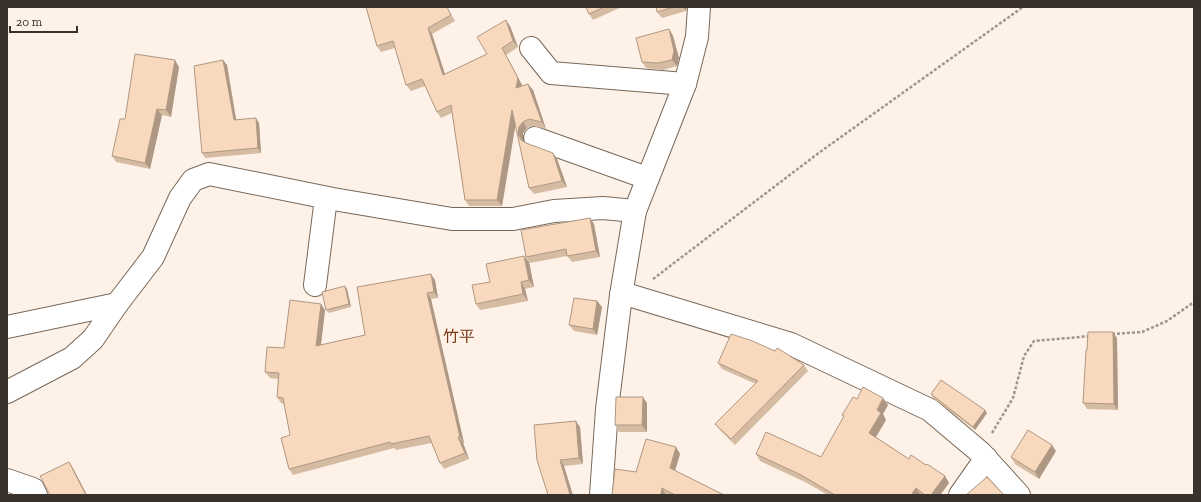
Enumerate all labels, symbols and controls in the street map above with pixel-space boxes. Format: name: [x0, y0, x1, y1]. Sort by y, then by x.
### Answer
scale bar: [10, 8, 77, 34]
text: 20 m: [16, 15, 43, 29]
district label: 竹平: [443, 327, 475, 346]

